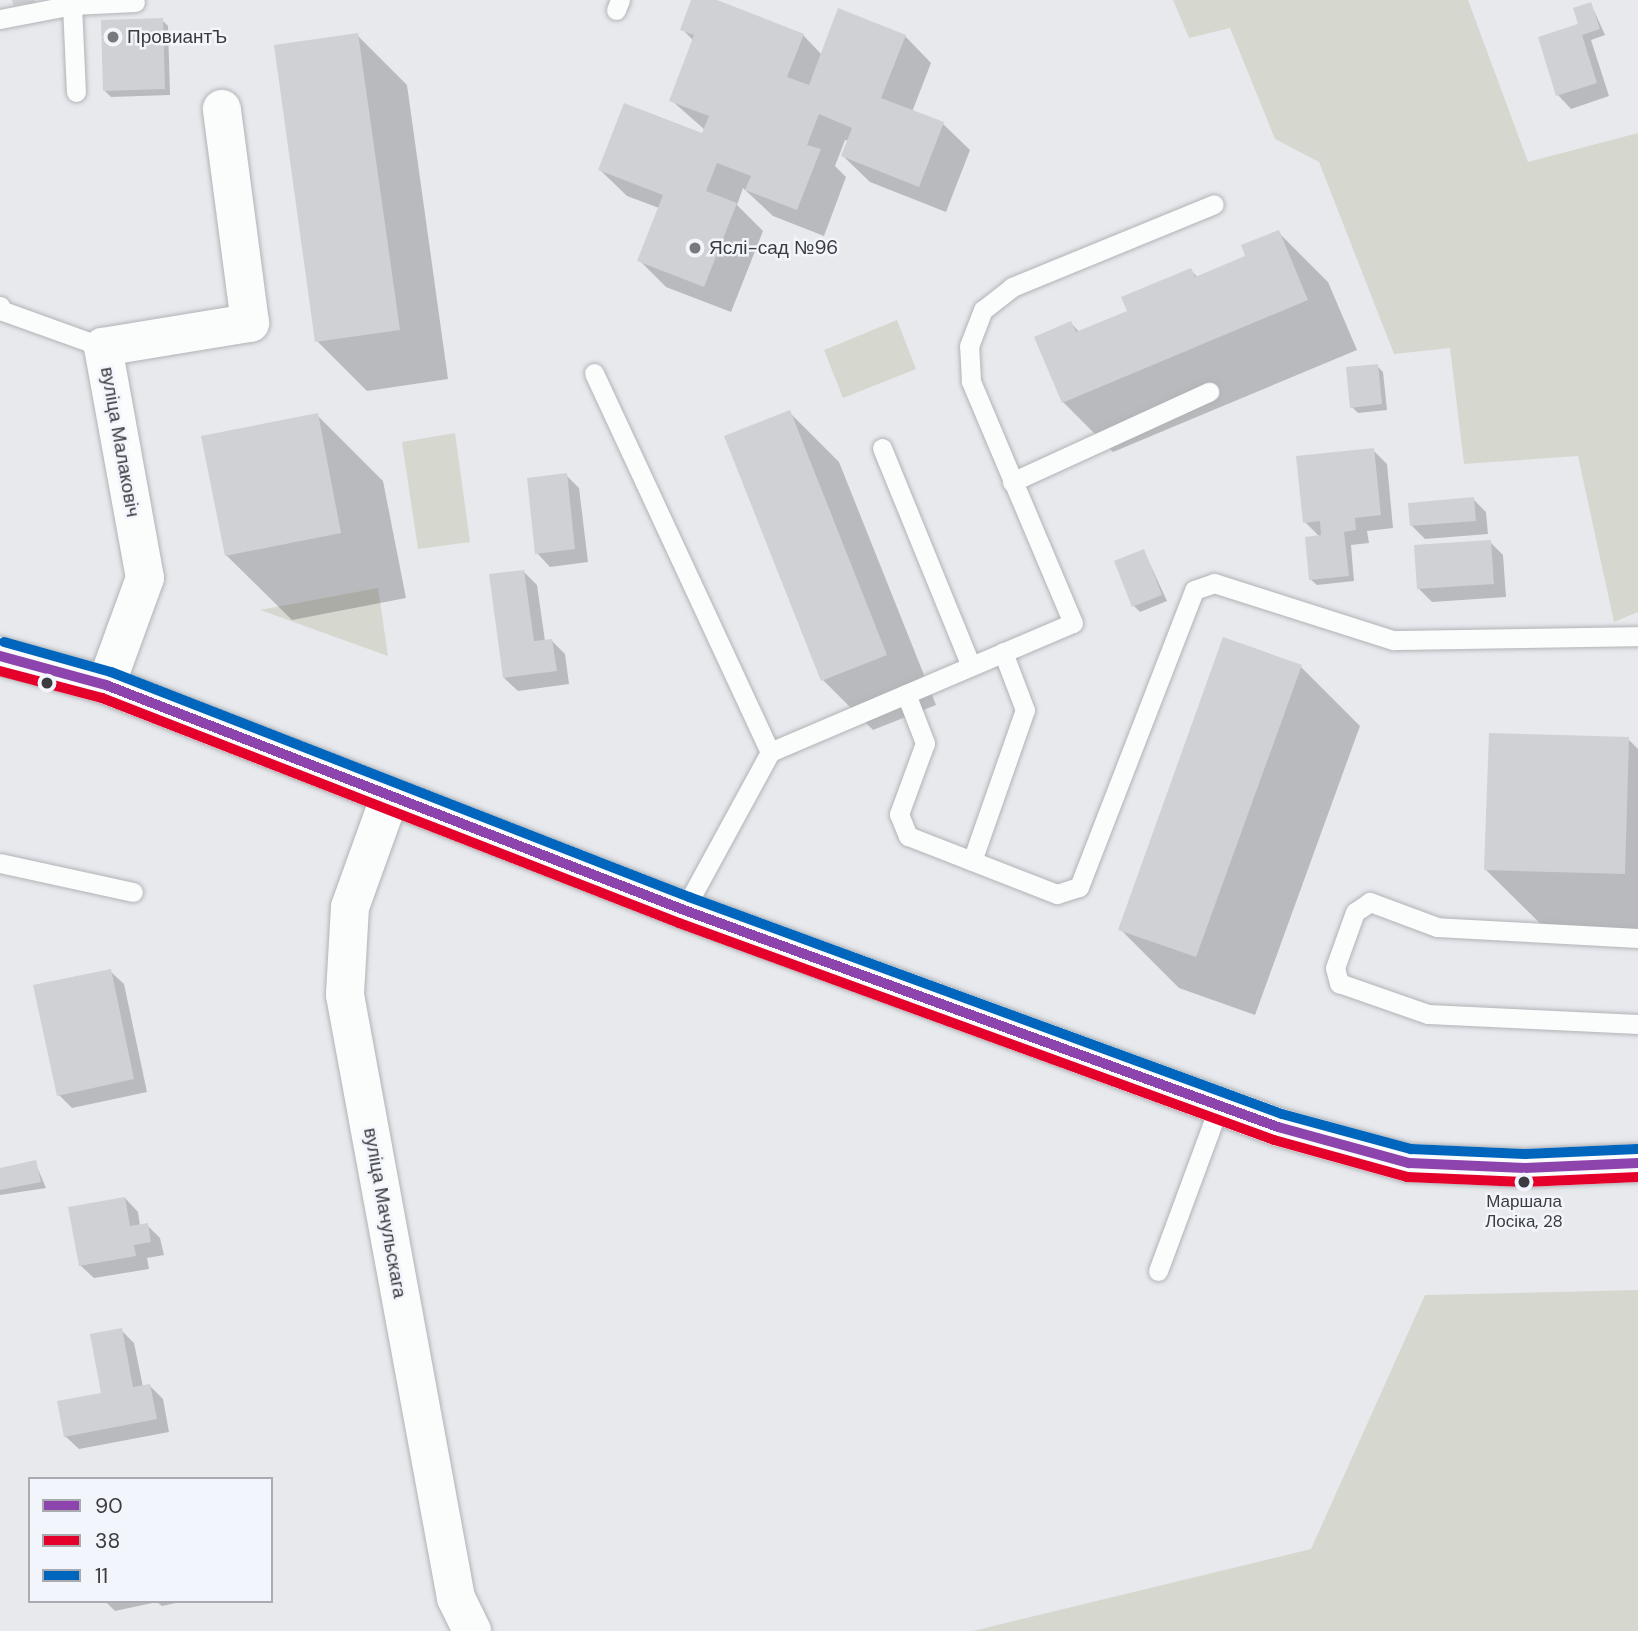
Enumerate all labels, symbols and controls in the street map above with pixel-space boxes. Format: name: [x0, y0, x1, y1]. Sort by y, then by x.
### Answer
place label: ПровиантЪ: [127, 26, 227, 48]
marker: ПровиантЪ: [105, 29, 121, 45]
place label: Яслі-сад №96: [709, 237, 838, 259]
marker: Яслі-сад №96: [687, 240, 703, 256]
street label: вуліца Малаковіч: [96, 365, 144, 519]
unlabelled marker: [40, 676, 54, 690]
street label: вуліца Мачульскага: [359, 1126, 411, 1300]
marker: Маршала Лосіка, 28: [1517, 1175, 1531, 1189]
place label: Маршала Лосіка, 28: [1485, 1192, 1563, 1232]
legend: [28, 1477, 273, 1603]
text: 90: [95, 1492, 123, 1520]
text: 38: [95, 1527, 120, 1555]
text: 11: [95, 1562, 108, 1590]

